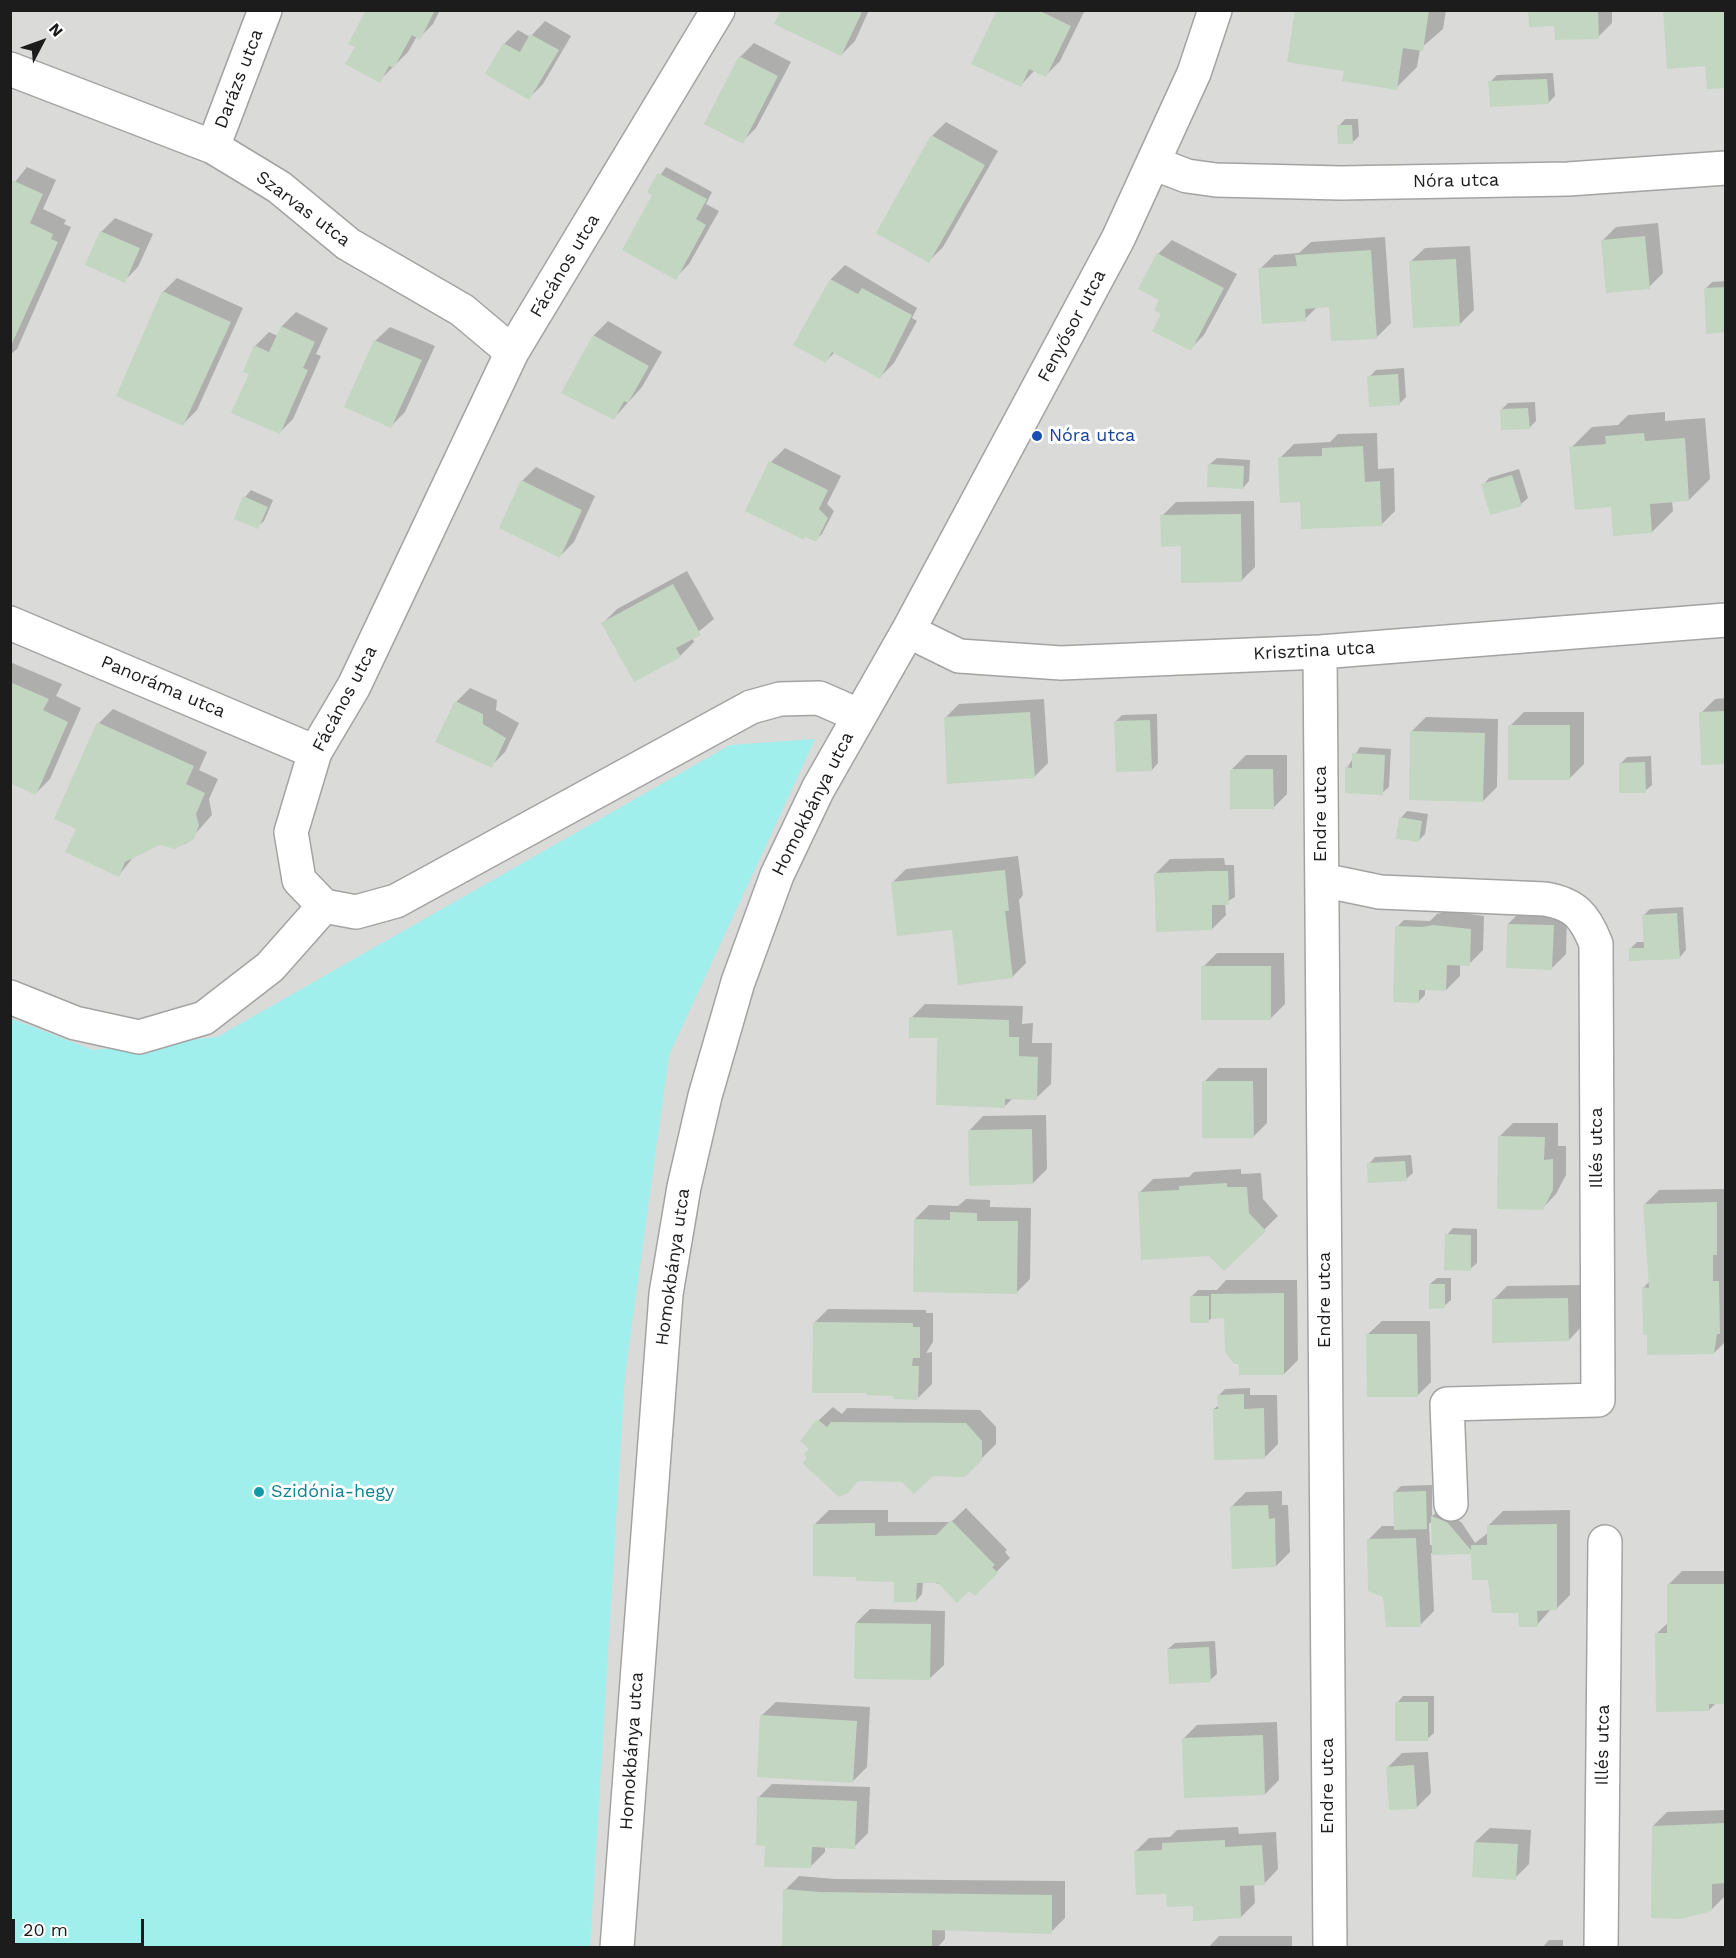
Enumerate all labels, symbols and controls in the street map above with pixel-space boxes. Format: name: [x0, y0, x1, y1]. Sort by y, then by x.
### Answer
north arrow: [12, 12, 72, 72]
text: N: [45, 19, 67, 41]
street label: Darázs utca: [210, 26, 268, 132]
street label: Szarvas utca: [252, 167, 354, 251]
street label: Nóra utca: [1413, 169, 1499, 193]
street label: Fácános utca: [526, 210, 604, 322]
street label: Fenyősor utca: [1033, 266, 1111, 386]
place label: Nóra utca: [1049, 425, 1135, 447]
marker: Nóra utca: [1030, 429, 1044, 443]
street label: Krisztina utca: [1253, 637, 1375, 665]
street label: Fácános utca: [308, 642, 382, 756]
street label: Panoráma utca: [98, 651, 228, 723]
street label: Homokbánya utca: [767, 728, 859, 880]
street label: Endre utca: [1310, 766, 1332, 862]
street label: Illés utca: [1586, 1107, 1608, 1189]
street label: Homokbánya utca: [651, 1187, 695, 1347]
street label: Endre utca: [1314, 1252, 1336, 1348]
place label: Szidónia-hegy: [271, 1481, 394, 1503]
marker: Szidónia-hegy: [252, 1485, 266, 1499]
street label: Homokbánya utca: [616, 1671, 648, 1831]
street label: Illés utca: [1591, 1704, 1615, 1786]
street label: Endre utca: [1317, 1738, 1339, 1834]
scale bar: [15, 1907, 147, 1945]
text: 20 m: [23, 1919, 68, 1940]

